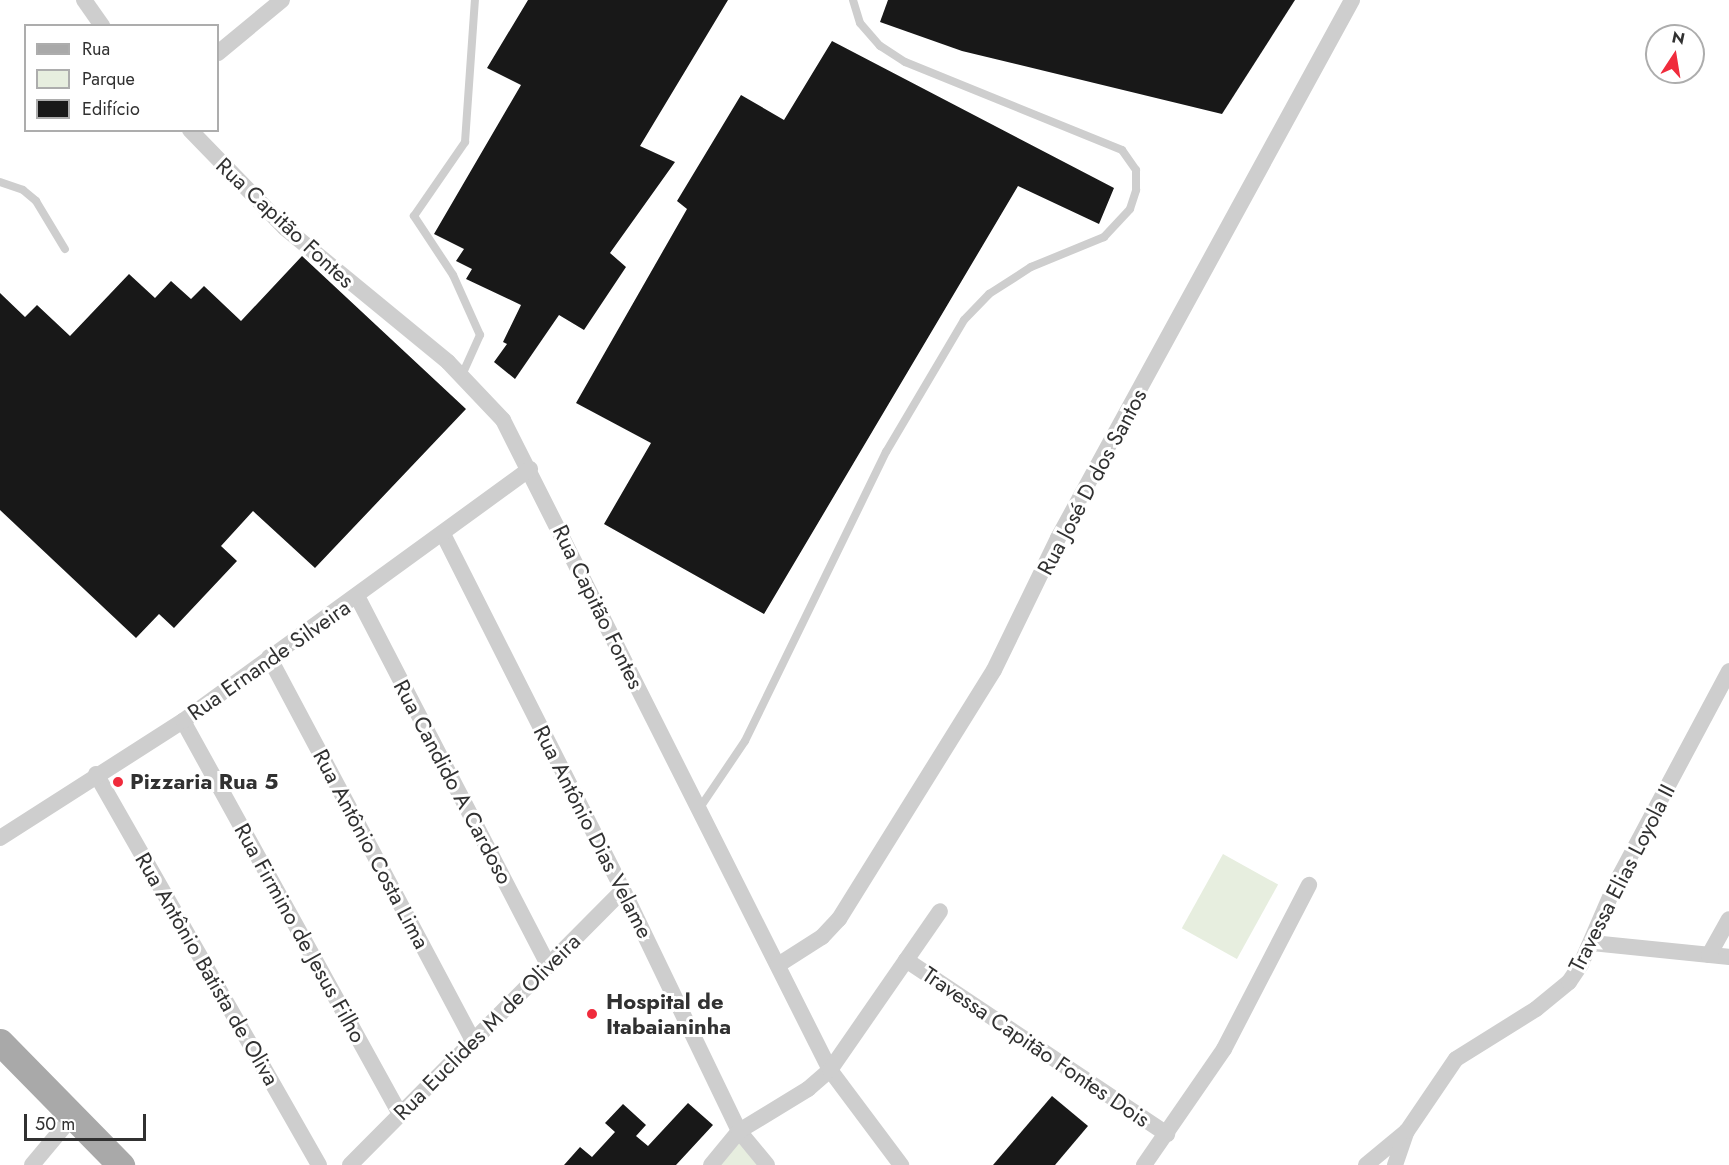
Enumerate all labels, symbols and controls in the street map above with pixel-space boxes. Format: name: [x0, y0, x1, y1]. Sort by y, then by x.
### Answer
legend: [24, 24, 219, 132]
north arrow: [1645, 24, 1705, 84]
text: N: [1670, 25, 1687, 50]
text: Rua: [82, 36, 110, 62]
text: Parque: [82, 66, 135, 92]
text: Edifício: [82, 96, 140, 122]
street label: Rua Capitão Fontes: [211, 152, 359, 294]
street label: Rua José D dos Santos: [1032, 384, 1152, 580]
street label: Rua Capitão Fontes: [547, 521, 649, 693]
street label: Rua Ernande Silveira: [183, 594, 355, 726]
street label: Rua Candido A Cardoso: [388, 675, 518, 889]
street label: Rua Antônio Dias Velame: [528, 721, 658, 943]
street label: Rua Antônio Costa Lima: [307, 745, 435, 953]
place label: Pizzaria Rua 5: [130, 769, 278, 795]
marker: Pizzaria Rua 5: [111, 775, 125, 789]
street label: Travessa Elias Loyola II: [1563, 780, 1681, 976]
street label: Rua Firmino de Jesus Filho: [229, 819, 371, 1047]
street label: Rua Antônio Batista de Oliva: [129, 848, 285, 1090]
street label: Rua Euclides M de Oliveira: [388, 928, 586, 1126]
street label: Travessa Capitão Fontes Dois: [917, 961, 1155, 1133]
place label: Hospital de Itabaianinha: [606, 988, 731, 1040]
marker: Hospital de Itabaianinha: [583, 1005, 601, 1023]
scale bar: [27, 1102, 148, 1140]
text: 50 m: [35, 1111, 75, 1137]

